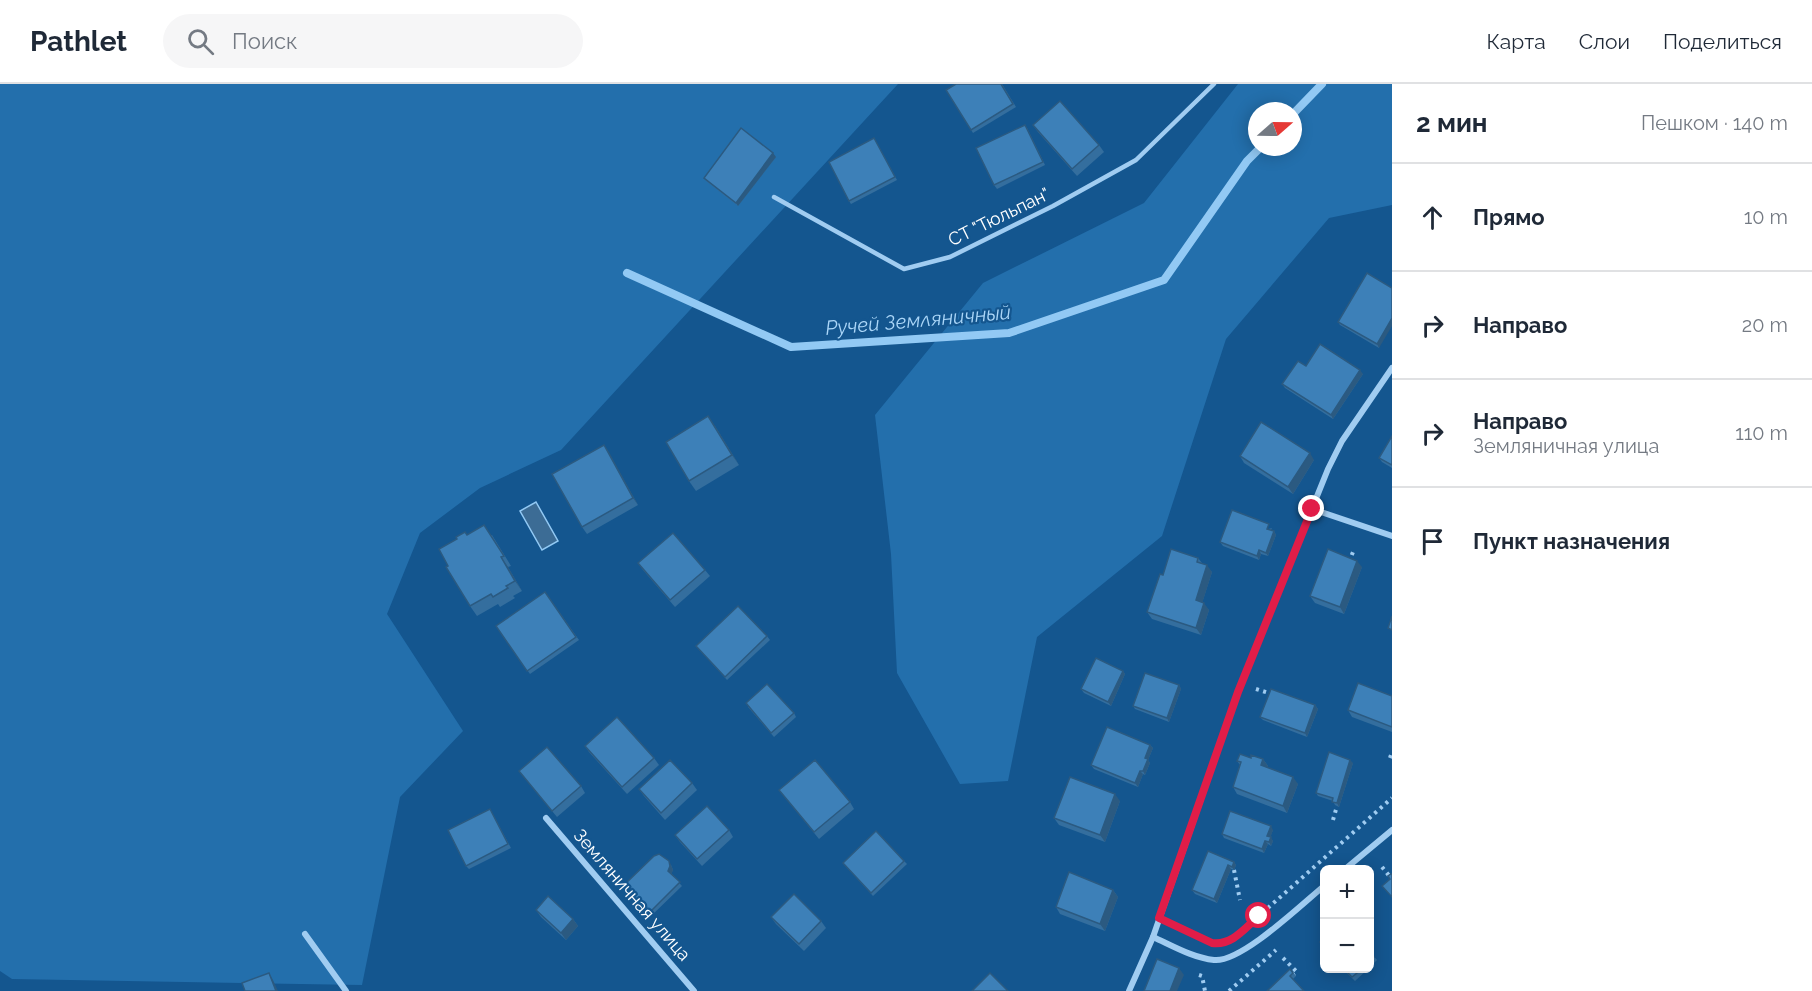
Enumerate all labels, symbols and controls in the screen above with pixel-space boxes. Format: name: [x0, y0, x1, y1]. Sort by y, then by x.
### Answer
search box: [163, 14, 583, 68]
text: Pathlet: [30, 25, 127, 58]
icon: search: [184, 25, 217, 58]
text: Поиск: [232, 28, 298, 54]
text: Карта: [1487, 29, 1546, 54]
text: Слои: [1579, 29, 1630, 54]
text: Поделиться: [1663, 29, 1782, 54]
north arrow: [1248, 102, 1302, 156]
text: 2 мин: [1416, 108, 1488, 138]
text: Пешком · 140 m: [1641, 111, 1788, 135]
street label: СТ "Тюльпан": [945, 183, 1053, 250]
icon: ahead: [1416, 201, 1449, 234]
text: Прямо: [1473, 204, 1545, 230]
text: 10 m: [1744, 205, 1788, 229]
water label: Ручей Земляничный: [824, 300, 1012, 340]
icon: right: [1416, 309, 1449, 342]
text: Направо: [1473, 312, 1567, 338]
text: 20 m: [1742, 313, 1788, 337]
text: Направо: [1473, 408, 1567, 434]
icon: right: [1416, 417, 1449, 450]
text: 110 m: [1735, 421, 1788, 445]
text: Земляничная улица: [1473, 434, 1659, 458]
route end: [1298, 495, 1324, 521]
icon: arrive: [1416, 525, 1449, 558]
text: Пункт назначения: [1473, 528, 1670, 554]
street label: Земляничная улица: [569, 825, 695, 965]
map controls: [1320, 865, 1374, 973]
button: +: [1320, 865, 1374, 919]
route start: [1245, 902, 1271, 928]
button: −: [1320, 919, 1374, 973]

